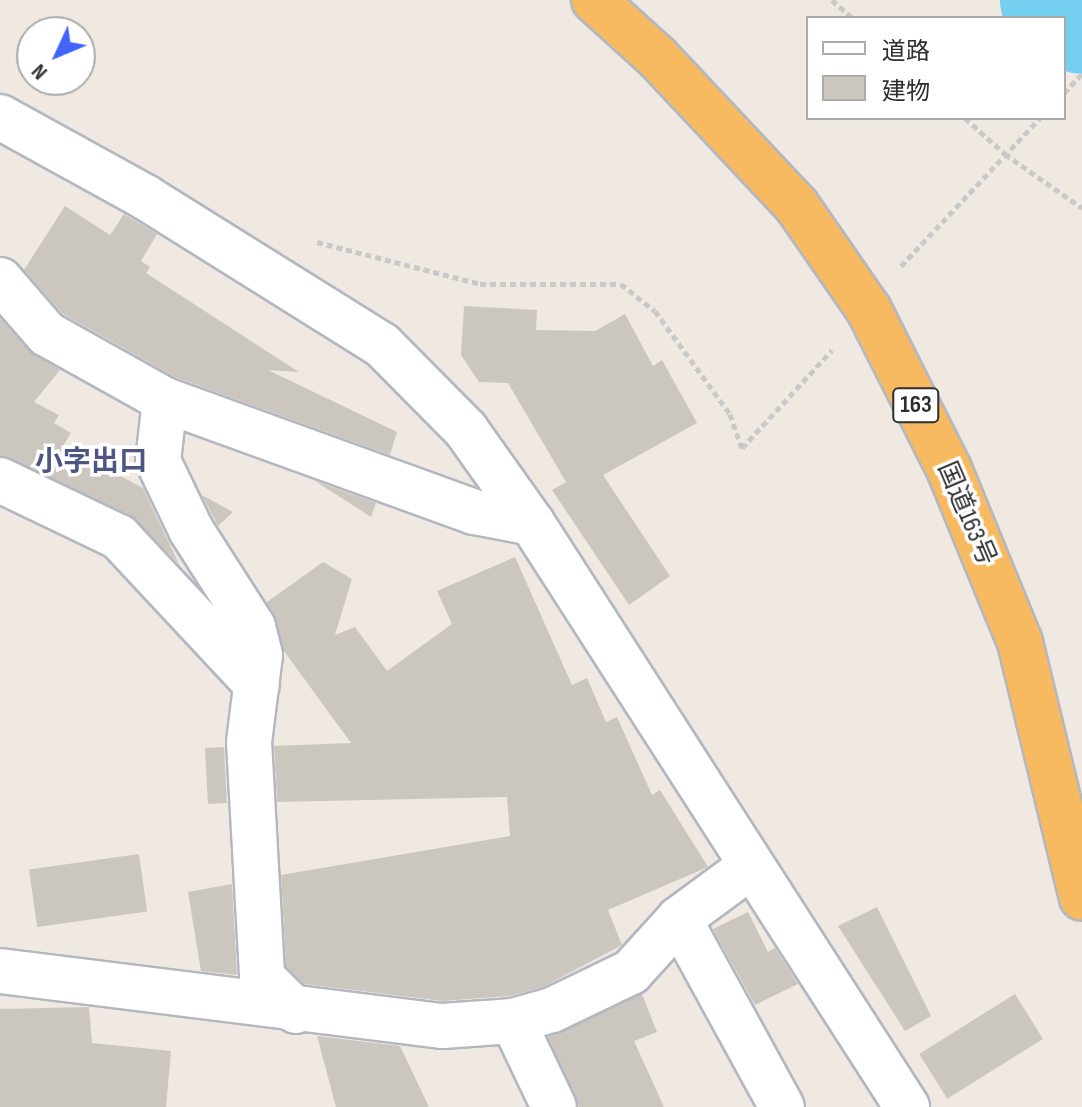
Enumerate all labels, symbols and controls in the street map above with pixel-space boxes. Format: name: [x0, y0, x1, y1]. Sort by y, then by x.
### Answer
north arrow: [16, 16, 96, 96]
legend: [806, 16, 1066, 120]
text: 道路: [882, 37, 930, 66]
text: N: [26, 58, 54, 85]
text: 建物: [882, 77, 930, 106]
road number: 163: [892, 385, 940, 425]
district label: 小字出口: [35, 445, 147, 479]
street label: 国道163号: [930, 458, 1002, 570]

